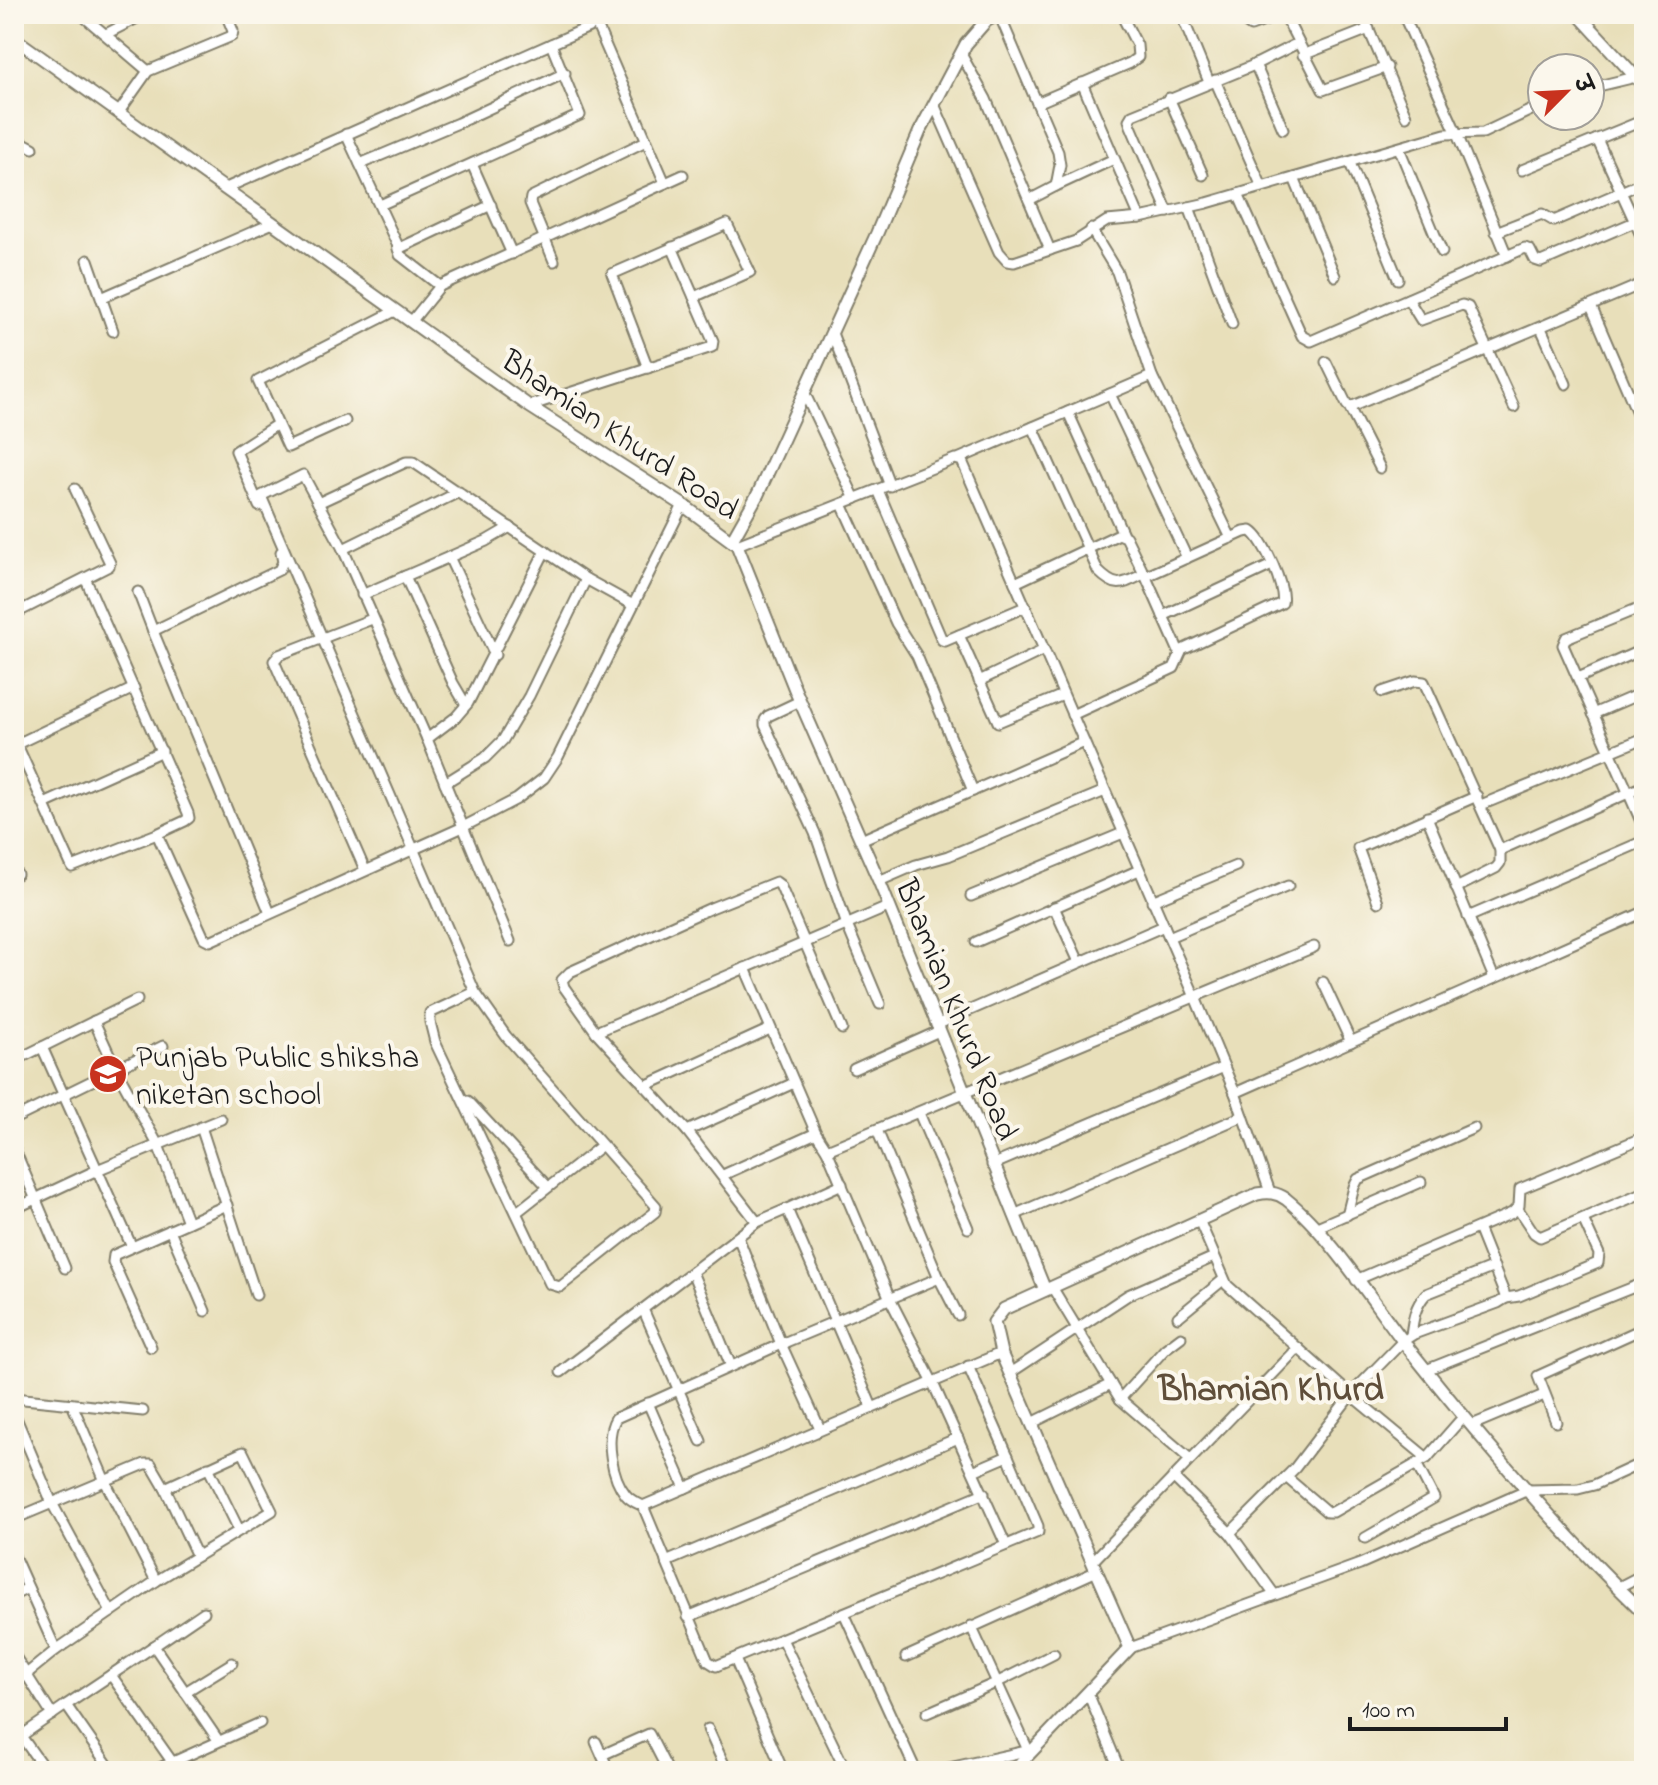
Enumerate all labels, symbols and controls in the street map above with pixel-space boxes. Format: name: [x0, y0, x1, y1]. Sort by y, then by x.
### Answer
north arrow: [1526, 52, 1606, 132]
text: उ: [1563, 70, 1600, 100]
street label: Bhamian Khurd Road: [490, 339, 748, 534]
street label: Bhamian Khurd Road: [880, 872, 1029, 1148]
place label: Punjab Public shiksha niketan school: [136, 1036, 419, 1120]
school or university icon: Punjab Public shiksha niketan school: [87, 1053, 129, 1095]
district label: Bhamian Khurd: [1156, 1365, 1385, 1418]
scale bar: [1350, 1681, 1506, 1731]
text: 100 m: [1362, 1694, 1415, 1729]

